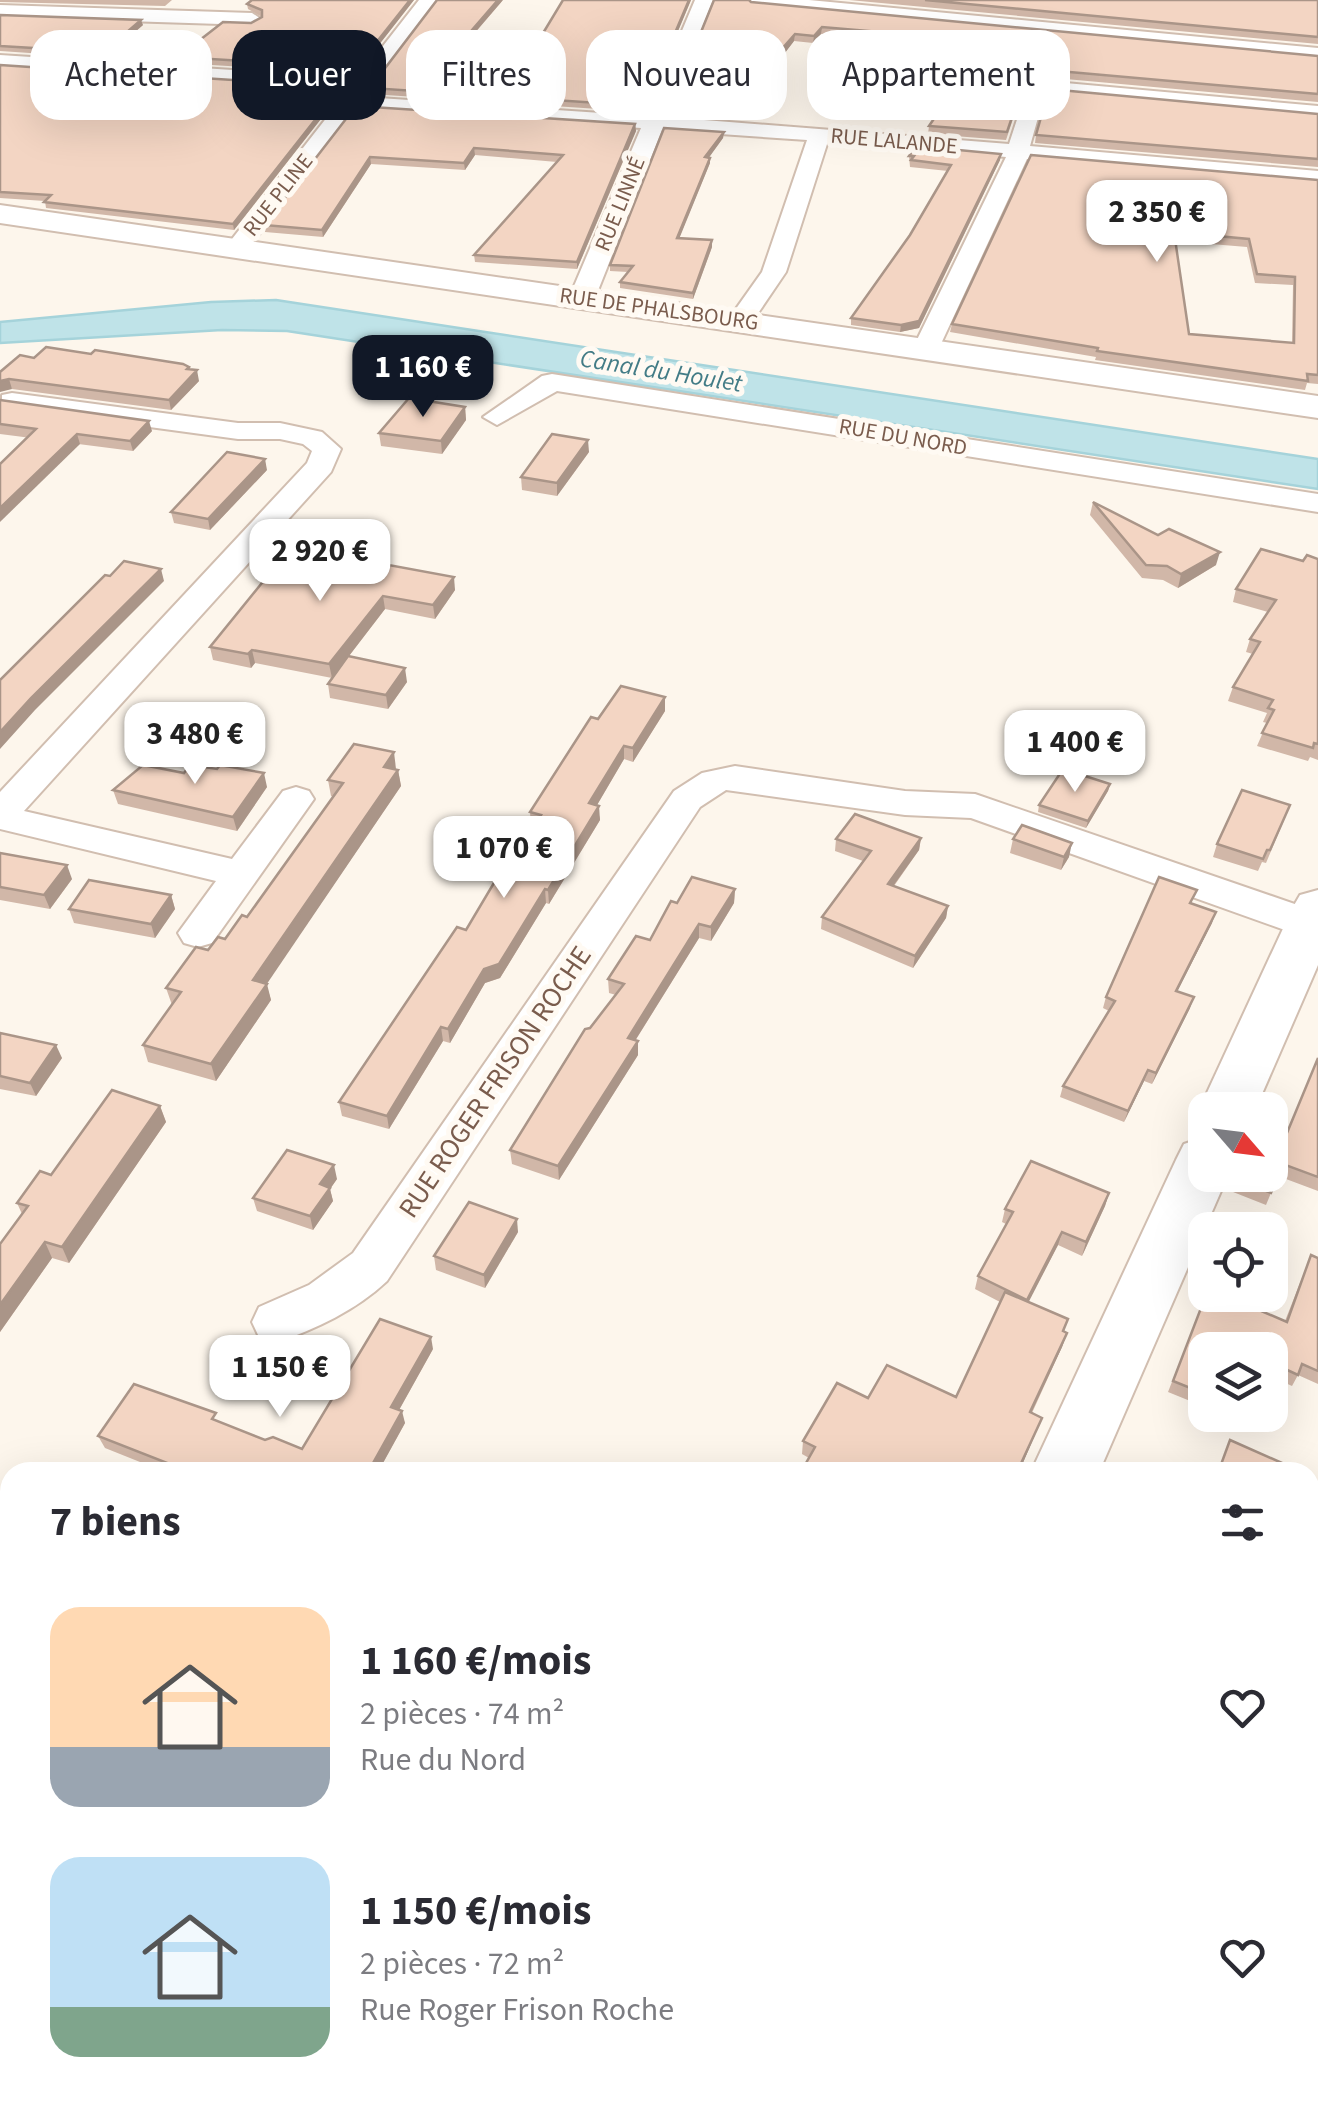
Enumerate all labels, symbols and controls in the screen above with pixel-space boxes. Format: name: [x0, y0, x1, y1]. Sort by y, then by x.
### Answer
chip: Acheter: [30, 30, 212, 120]
chip: Louer: [232, 30, 386, 120]
chip: Filtres: [406, 30, 566, 120]
chip: Nouveau: [586, 30, 787, 120]
chip: Appartement: [807, 30, 1070, 120]
street label: RUE LALANDE: [829, 120, 959, 162]
street label: RUE PLINE: [235, 147, 321, 243]
street label: RUE LINNÉ: [587, 152, 653, 256]
pin: 2 350 €: [1065, 180, 1249, 265]
text: 2 350 €: [1108, 189, 1206, 235]
street label: RUE DE PHALSBOURG: [557, 279, 761, 339]
pin: 1 160 €: [331, 335, 515, 420]
water label: Canal du Houlet: [577, 340, 746, 402]
text: 1 160 €: [374, 344, 472, 390]
street label: RUE DU NORD: [836, 410, 970, 464]
pin: 2 920 €: [228, 519, 412, 604]
text: 2 920 €: [271, 528, 369, 574]
pin: 3 480 €: [103, 702, 287, 787]
pin: 1 400 €: [983, 710, 1167, 795]
text: 3 480 €: [146, 711, 244, 757]
text: 1 400 €: [1026, 719, 1124, 765]
pin: 1 070 €: [412, 816, 596, 901]
text: 1 070 €: [455, 825, 553, 871]
street label: RUE ROGER FRISON ROCHE: [389, 938, 601, 1226]
north arrow: [1188, 1092, 1288, 1192]
map controls: [1188, 1092, 1288, 1432]
button: locate: [1188, 1212, 1288, 1312]
button: layers: [1188, 1332, 1288, 1432]
pin: 1 150 €: [188, 1335, 372, 1420]
text: 1 150 €: [231, 1344, 329, 1390]
text: 7 biens: [50, 1492, 181, 1552]
icon: filters: [1215, 1495, 1270, 1550]
text: 1 160 €/mois: [360, 1631, 591, 1691]
icon: home: [130, 1647, 250, 1767]
icon: heart: [1215, 1680, 1270, 1735]
text: 2 pièces · 74 m²: [360, 1691, 564, 1737]
text: Rue du Nord: [360, 1737, 526, 1783]
text: 1 150 €/mois: [360, 1881, 591, 1941]
icon: home: [130, 1897, 250, 2017]
icon: heart: [1215, 1930, 1270, 1985]
text: 2 pièces · 72 m²: [360, 1941, 564, 1987]
text: Rue Roger Frison Roche: [360, 1987, 674, 2033]

